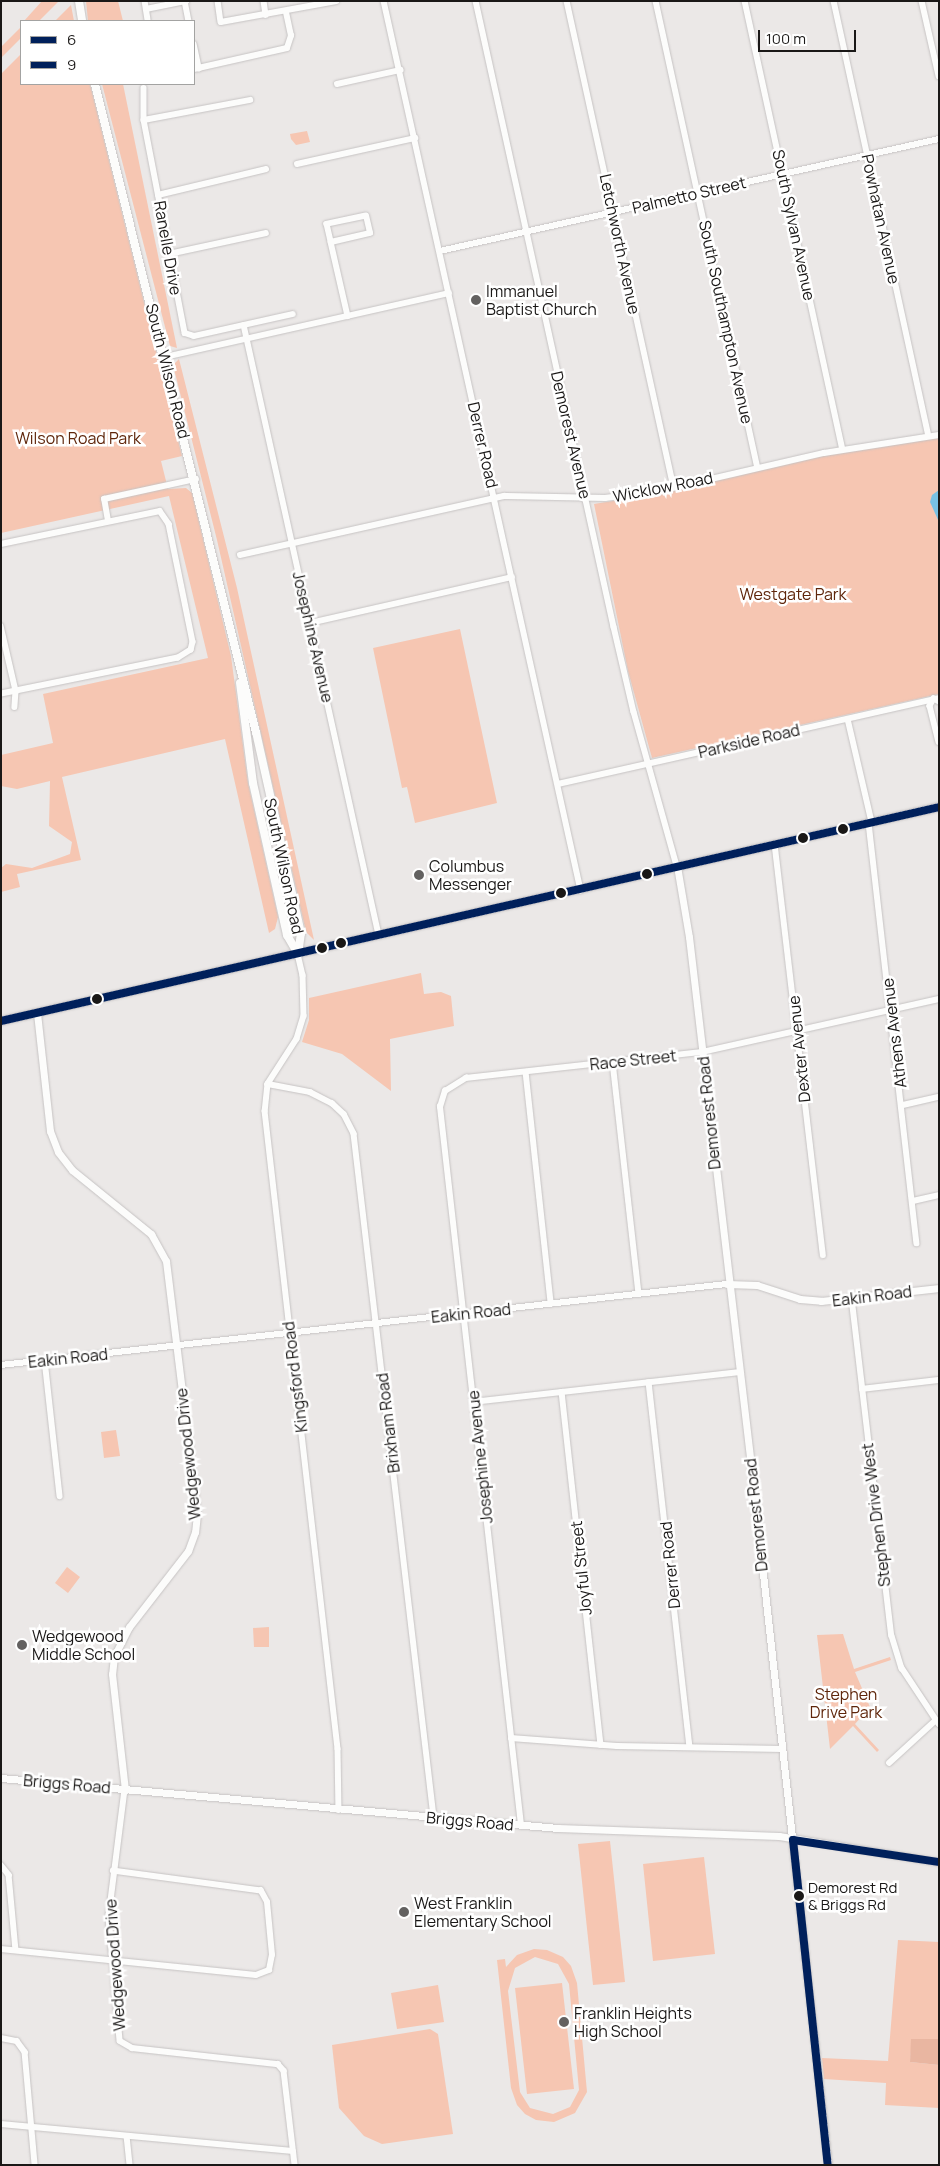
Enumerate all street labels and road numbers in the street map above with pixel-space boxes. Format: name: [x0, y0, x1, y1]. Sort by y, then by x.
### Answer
street label: South Sylvan Avenue: [769, 148, 819, 302]
street label: Powhatan Avenue: [858, 152, 904, 286]
street label: Letchworth Avenue: [596, 172, 644, 316]
street label: Palmetto Street: [630, 173, 748, 217]
street label: Ranelle Drive: [150, 199, 186, 297]
street label: South Southampton Avenue: [695, 218, 757, 426]
street label: South Wilson Road: [142, 301, 194, 441]
street label: Demorest Avenue: [547, 369, 595, 501]
street label: Derrer Road: [464, 400, 502, 490]
street label: Wicklow Road: [611, 468, 715, 506]
street label: Josephine Avenue: [289, 570, 337, 704]
street label: Parkside Road: [696, 720, 802, 762]
street label: South Wilson Road: [260, 796, 308, 936]
street label: Athens Avenue: [878, 977, 910, 1089]
street label: Dexter Avenue: [784, 995, 814, 1103]
street label: Race Street: [589, 1046, 677, 1074]
street label: Demorest Road: [694, 1055, 724, 1171]
street label: Eakin Road: [831, 1282, 913, 1310]
street label: Eakin Road: [430, 1299, 512, 1327]
street label: Kingsford Road: [279, 1320, 311, 1434]
street label: Eakin Road: [27, 1344, 109, 1372]
street label: Brixham Road: [372, 1372, 404, 1474]
street label: Wedgewood Drive: [172, 1387, 204, 1521]
street label: Josephine Avenue: [463, 1389, 497, 1525]
street label: Stephen Drive West: [858, 1442, 894, 1588]
street label: Demorest Road: [741, 1457, 771, 1573]
street label: Joyful Street: [567, 1520, 595, 1616]
street label: Derrer Road: [656, 1520, 684, 1610]
street label: Briggs Road: [22, 1771, 112, 1797]
street label: Briggs Road: [425, 1808, 515, 1834]
street label: Wedgewood Drive: [101, 1898, 129, 2032]

